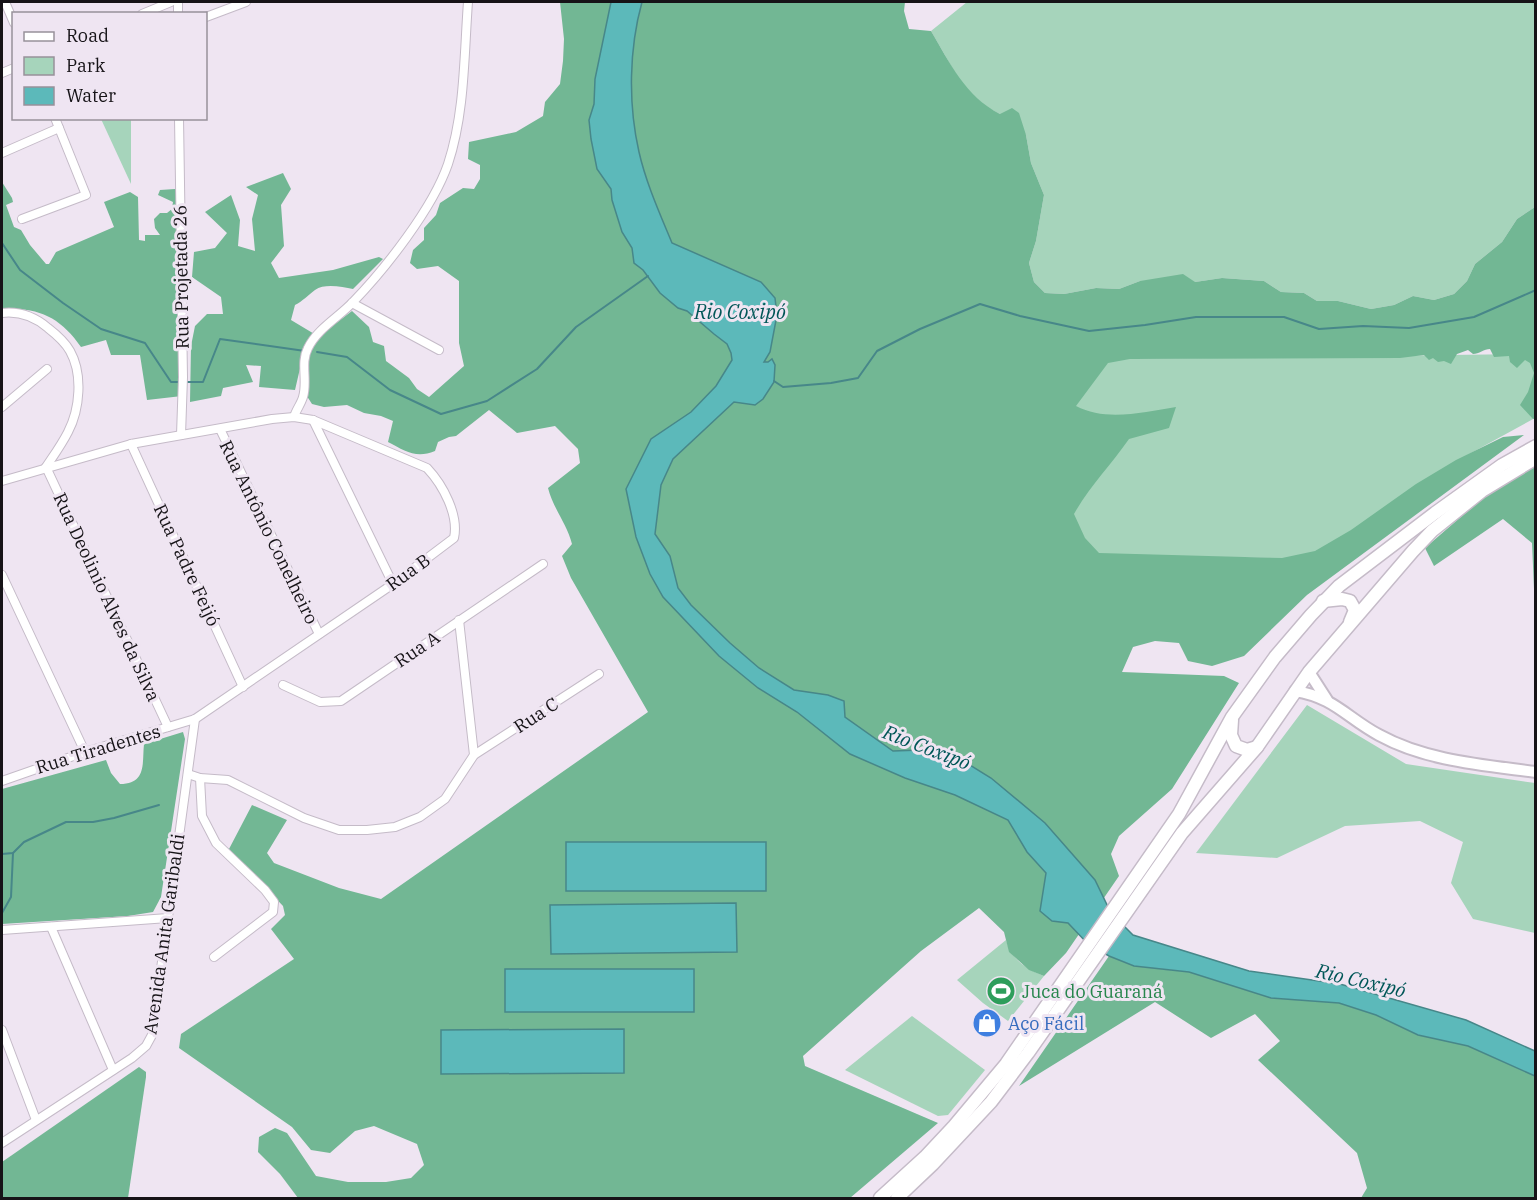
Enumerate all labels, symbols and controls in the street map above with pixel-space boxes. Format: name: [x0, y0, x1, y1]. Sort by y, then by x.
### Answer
legend: [12, 12, 207, 120]
text: Road: [66, 24, 109, 47]
text: Park: [66, 54, 106, 77]
text: Water: [66, 84, 116, 107]
street label: Rua Projetada 26: [168, 205, 194, 349]
water label: Rio Coxipó: [693, 298, 786, 325]
street label: Rua Antônio Conelheiro: [214, 436, 324, 628]
street label: Rua Deolinio Alves da Silva: [48, 489, 166, 705]
street label: Rua Padre Feijó: [149, 500, 225, 630]
street label: Rua B: [381, 548, 435, 596]
street label: Rua A: [390, 625, 444, 672]
street label: Rua C: [509, 692, 563, 738]
water label: Rio Coxipó: [878, 718, 975, 776]
street label: Rua Tiradentes: [33, 719, 163, 779]
street label: Avenida Anita Garibaldi: [139, 832, 190, 1036]
water label: Rio Coxipó: [1312, 956, 1409, 1003]
sports icon: Juca do Guaraná: [985, 975, 1017, 1007]
place label: Juca do Guaraná: [1022, 980, 1163, 1003]
shop icon: Aço Fácil: [971, 1007, 1003, 1039]
place label: Aço Fácil: [1008, 1012, 1084, 1035]

